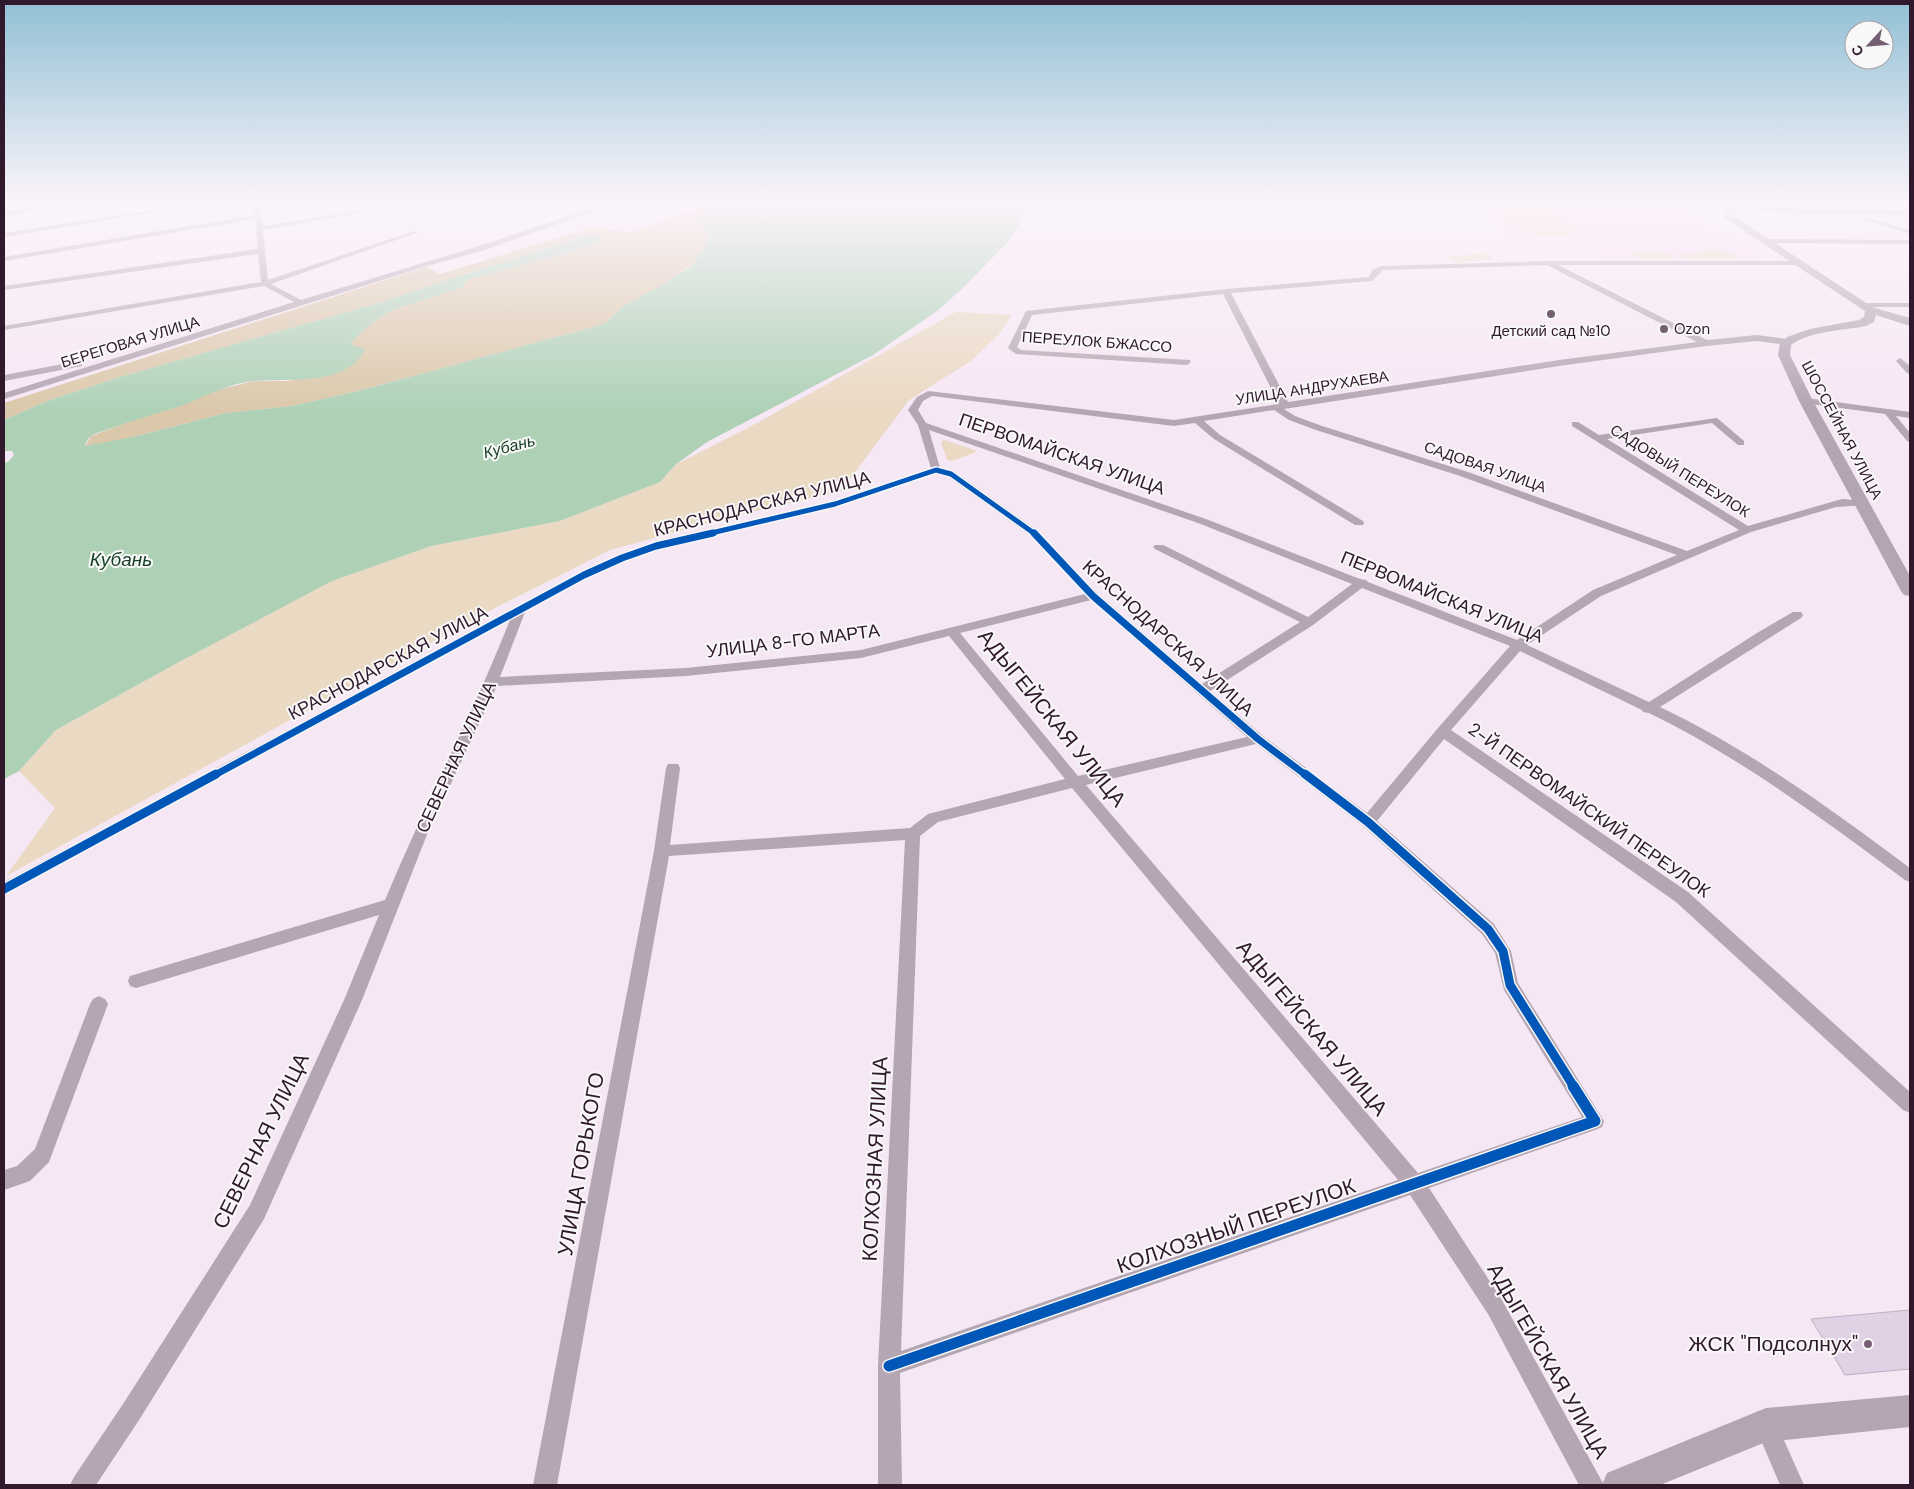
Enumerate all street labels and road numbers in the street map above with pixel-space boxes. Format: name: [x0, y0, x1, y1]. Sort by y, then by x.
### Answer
street label: БЕРЕГОВАЯ УЛИЦА: [58, 311, 202, 373]
street label: ПЕРЕУЛОК БЖАССО: [1021, 327, 1173, 357]
street label: ШОССЕЙНАЯ УЛИЦА: [1797, 357, 1887, 503]
street label: УЛИЦА АНДРУХАЕВА: [1234, 366, 1390, 410]
street label: ПЕРВОМАЙСКАЯ УЛИЦА: [956, 407, 1168, 501]
street label: САДОВЫЙ ПЕРЕУЛОК: [1606, 420, 1754, 522]
street label: САДОВАЯ УЛИЦА: [1421, 437, 1549, 497]
street label: КРАСНОДАРСКАЯ УЛИЦА: [651, 465, 873, 543]
street label: ПЕРВОМАЙСКАЯ УЛИЦА: [1337, 545, 1547, 649]
street label: КРАСНОДАРСКАЯ УЛИЦА: [1077, 555, 1259, 721]
street label: КРАСНОДАРСКАЯ УЛИЦА: [284, 600, 492, 726]
street label: УЛИЦА 8-ГО МАРТА: [705, 618, 881, 664]
street label: АДЫГЕЙСКАЯ УЛИЦА: [972, 623, 1132, 813]
street label: СЕВЕРНАЯ УЛИЦА: [410, 677, 502, 837]
street label: 2-Й ПЕРВОМАЙСКИЙ ПЕРЕУЛОК: [1463, 717, 1715, 903]
street label: АДЫГЕЙСКАЯ УЛИЦА: [1230, 934, 1394, 1122]
street label: СЕВЕРНАЯ УЛИЦА: [206, 1048, 316, 1234]
street label: КОЛХОЗНАЯ УЛИЦА: [856, 1056, 894, 1262]
street label: УЛИЦА ГОРЬКОГО: [551, 1070, 611, 1258]
street label: КОЛХОЗНЫЙ ПЕРЕУЛОК: [1113, 1172, 1360, 1280]
street label: АДЫГЕЙСКАЯ УЛИЦА: [1481, 1258, 1615, 1464]

